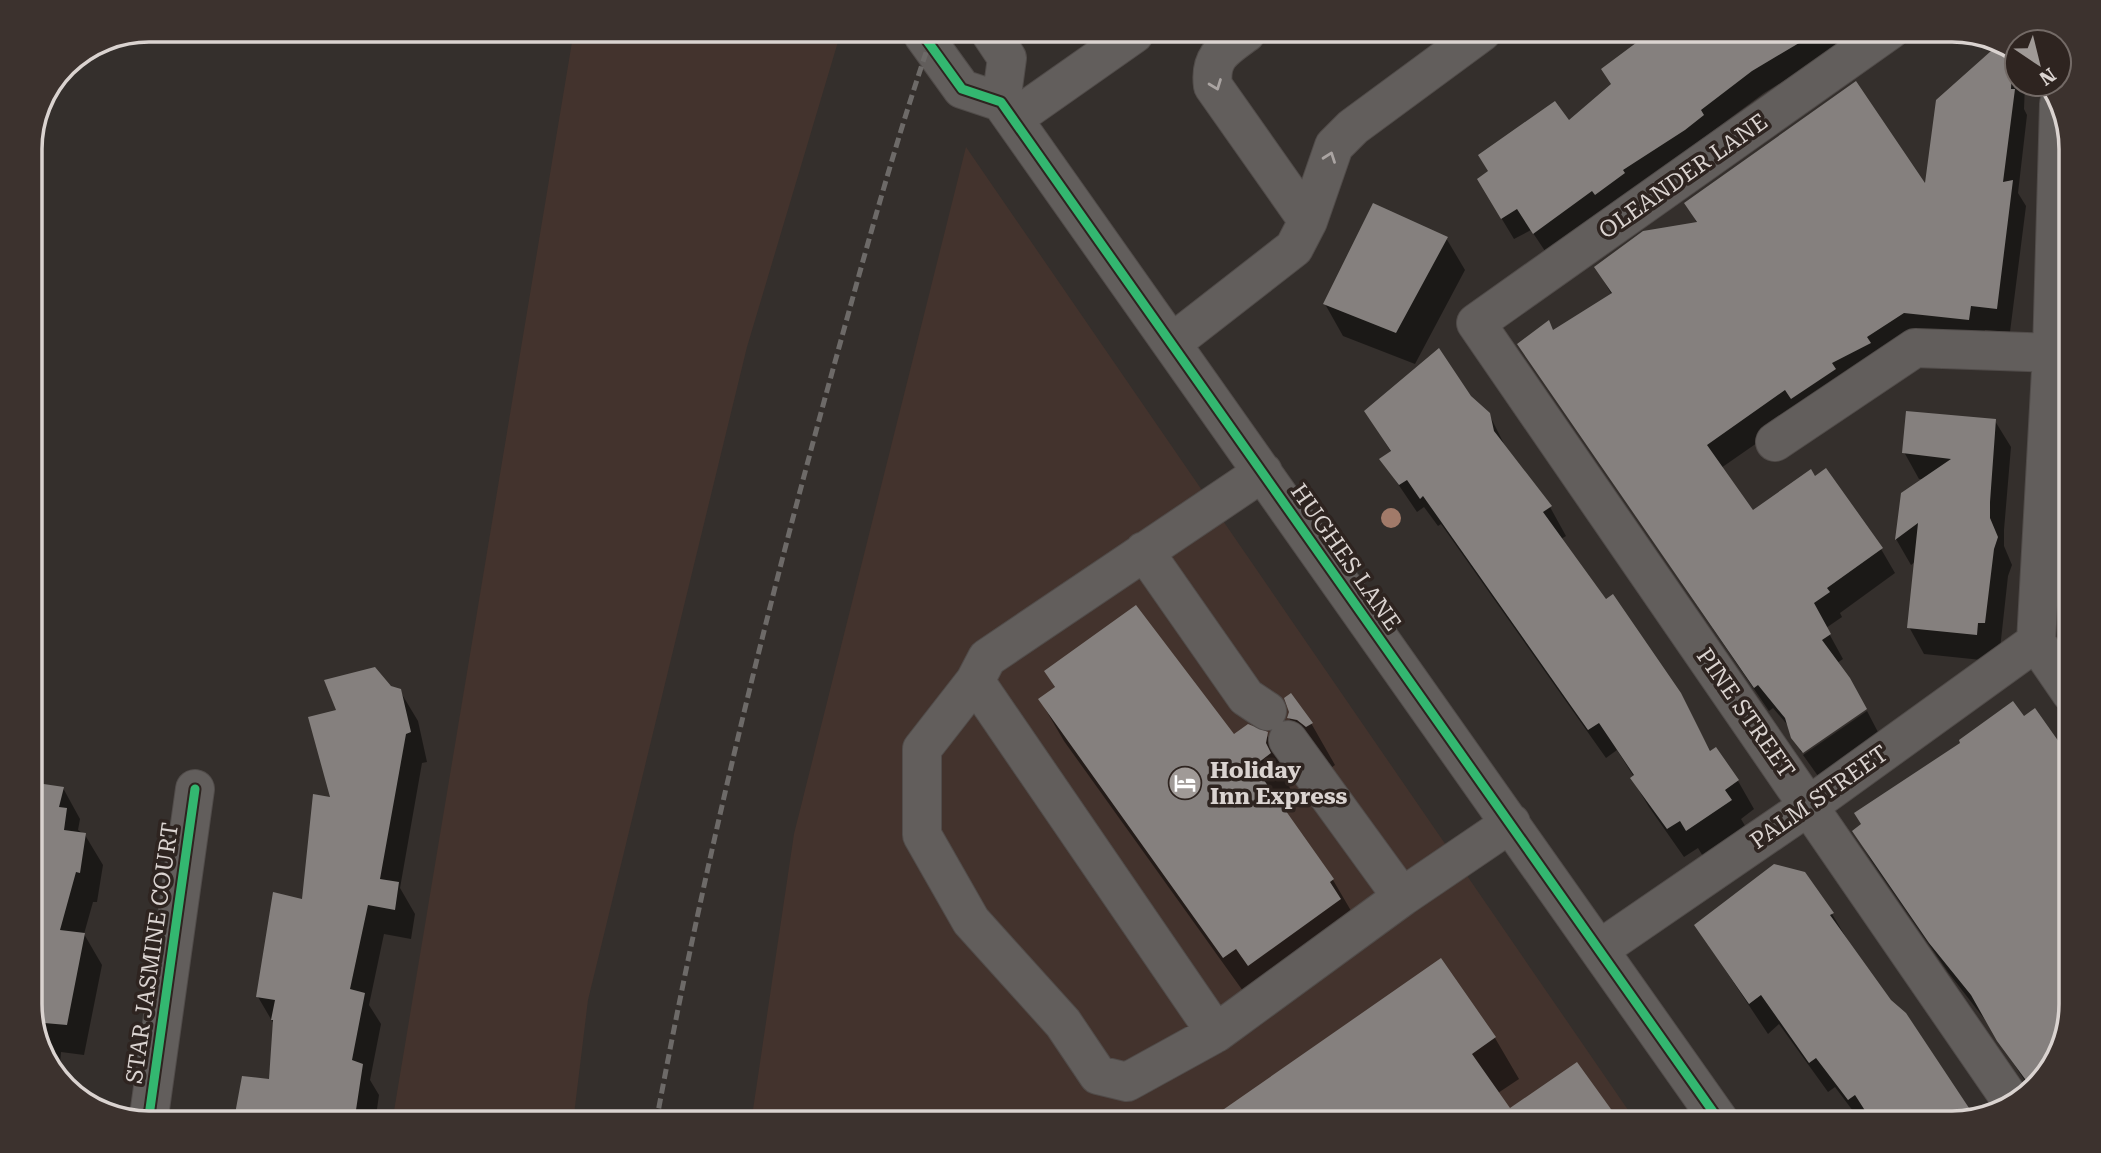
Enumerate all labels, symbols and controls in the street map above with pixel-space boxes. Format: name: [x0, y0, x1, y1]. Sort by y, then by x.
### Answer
north arrow: [2003, 28, 2073, 98]
text: N: [2035, 63, 2060, 90]
one-way arrow: [1207, 78, 1221, 90]
street label: OLEANDER LANE: [1594, 108, 1773, 245]
one-way arrow: [1322, 151, 1336, 163]
street label: HUGHES LANE: [1285, 479, 1406, 636]
street label: PINE STREET: [1691, 643, 1800, 783]
street label: PALM STREET: [1745, 740, 1893, 855]
place label: Holiday Inn Express: [1210, 757, 1348, 810]
hotel icon: Holiday Inn Express: [1166, 764, 1204, 802]
street label: STAR JASMINE COURT: [121, 821, 184, 1085]

